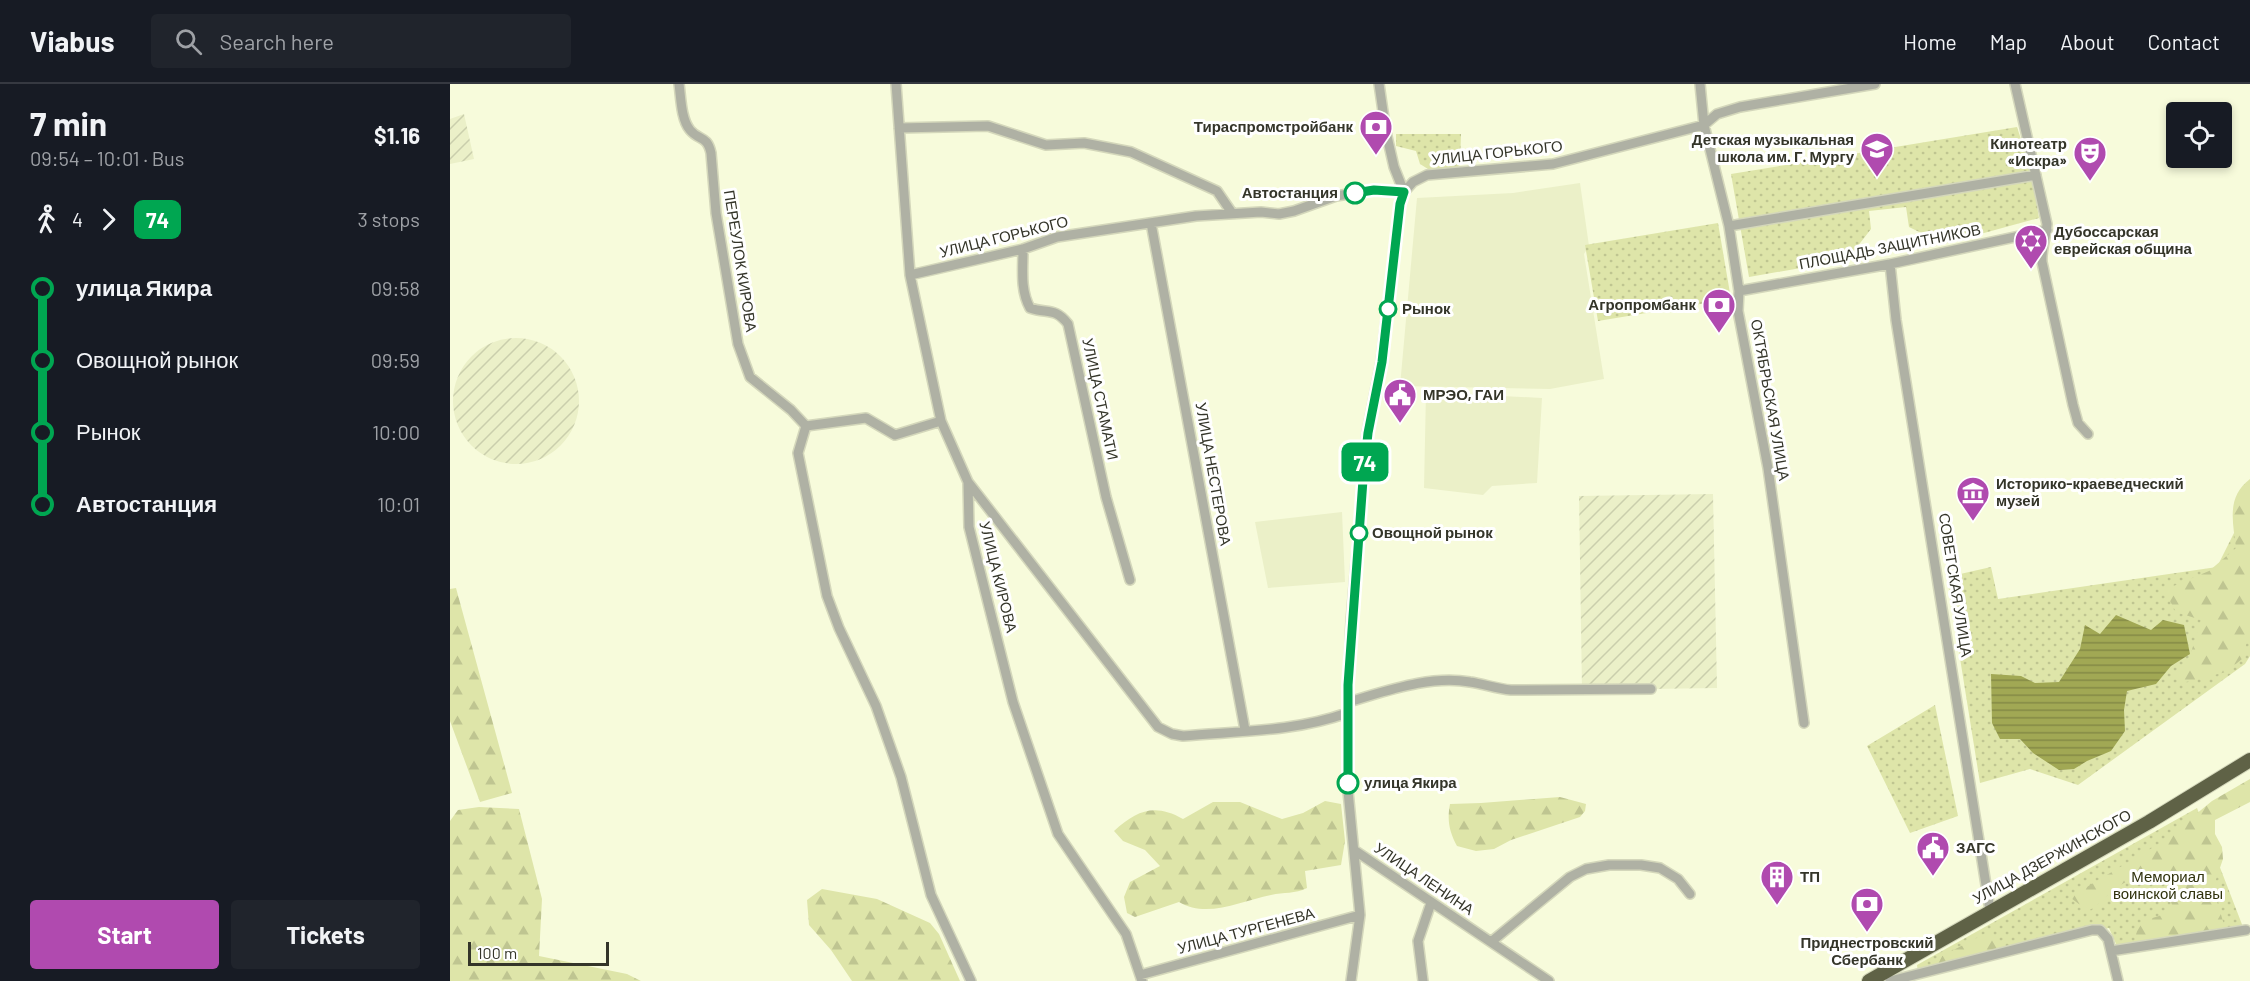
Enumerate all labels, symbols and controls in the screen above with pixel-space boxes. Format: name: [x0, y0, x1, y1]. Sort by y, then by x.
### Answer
search box: [151, 14, 571, 68]
text: Viabus: [30, 24, 115, 58]
icon: search: [172, 25, 205, 58]
text: Search here: [220, 28, 334, 54]
text: Home: [1903, 29, 1957, 54]
text: Map: [1990, 29, 2027, 54]
text: About: [2060, 29, 2115, 54]
text: Contact: [2148, 29, 2220, 54]
map controls: [2166, 102, 2232, 168]
button: locate: [2166, 102, 2232, 168]
text: 7 min: [30, 103, 107, 143]
bank icon: Тираспромстройбанк: [1358, 109, 1394, 156]
place label: Тираспромстройбанк: [1194, 117, 1353, 135]
text: $1.16: [374, 122, 420, 148]
place label: Детская музыкальная школа им. Г. Мургу: [1692, 130, 1855, 165]
school or university icon: Детская музыкальная школа им. Г. Мургу: [1859, 131, 1895, 178]
place label: Кинотеатр «Искра»: [1990, 134, 2067, 169]
theatre icon: Кинотеатр «Искра»: [2072, 135, 2108, 182]
street label: УЛИЦА ГОРЬКОГО: [1430, 136, 1563, 168]
text: 09:54 – 10:01 · Bus: [30, 146, 184, 170]
marker: Автостанция: [1344, 182, 1366, 204]
place label: Автостанция: [1242, 183, 1338, 201]
street label: ПЕРЕУЛОК КИРОВА: [721, 189, 761, 333]
icon: walk: [30, 203, 63, 236]
icon: forward: [92, 203, 125, 236]
text: 4: [72, 207, 83, 231]
text: 74: [146, 207, 169, 232]
text: 3 stops: [358, 207, 420, 231]
street label: УЛИЦА ГОРЬКОГО: [938, 211, 1070, 261]
street label: ПЛОЩАДЬ ЗАЩИТНИКОВ: [1797, 220, 1982, 272]
place label: Дубоссарская еврейская община: [2054, 222, 2193, 257]
synagogue icon: Дубоссарская еврейская община: [2013, 223, 2049, 270]
text: улица Якира: [76, 274, 212, 300]
text: 09:58: [371, 276, 420, 300]
bank icon: Агропромбанк: [1701, 287, 1737, 334]
place label: Агропромбанк: [1588, 295, 1696, 313]
place label: Рынок: [1402, 299, 1451, 317]
marker: Рынок: [1379, 300, 1397, 318]
street label: ОКТЯБРЬСКАЯ УЛИЦА: [1748, 318, 1794, 482]
street label: УЛИЦА СТАМАТИ: [1079, 336, 1123, 461]
text: Овощной рынок: [76, 346, 238, 372]
text: 09:59: [371, 348, 420, 372]
public building icon: МРЭО, ГАИ: [1382, 377, 1418, 424]
place label: МРЭО, ГАИ: [1423, 385, 1504, 403]
street label: УЛИЦА НЕСТЕРОВА: [1193, 401, 1235, 547]
text: Рынок: [76, 418, 141, 444]
text: 10:00: [372, 420, 420, 444]
line badge: 74: [1338, 442, 1392, 482]
text: 74: [1353, 450, 1377, 475]
place label: Историко-краеведческий музей: [1996, 474, 2184, 509]
museum icon: Историко-краеведческий музей: [1955, 475, 1991, 522]
text: Автостанция: [76, 490, 217, 516]
text: 10:01: [377, 492, 420, 516]
street label: СОВЕТСКАЯ УЛИЦА: [1936, 512, 1976, 658]
street label: УЛИЦА КИРОВА: [976, 519, 1022, 634]
place label: Овощной рынок: [1372, 523, 1493, 541]
marker: Овощной рынок: [1350, 524, 1368, 542]
marker: улица Якира: [1337, 772, 1359, 794]
place label: улица Якира: [1364, 773, 1457, 791]
street label: УЛИЦА ДЗЕРЖИНСКОГО: [1969, 805, 2134, 907]
public building icon: ЗАГС: [1915, 830, 1951, 877]
street label: УЛИЦА ЛЕНИНА: [1371, 838, 1478, 918]
place label: ЗАГС: [1956, 838, 1996, 856]
building icon: ТП: [1759, 859, 1795, 906]
place label: ТП: [1800, 867, 1820, 885]
park label: Мемориал воинской славы: [2113, 867, 2223, 902]
bank icon: Приднестровский Сбербанк: [1849, 886, 1885, 933]
button: Start: [30, 900, 219, 969]
button: Tickets: [231, 900, 420, 969]
street label: УЛИЦА ТУРГЕНЕВА: [1175, 903, 1316, 957]
place label: Приднестровский Сбербанк: [1800, 933, 1934, 968]
scale bar: [468, 939, 609, 966]
text: 100 m: [477, 943, 517, 962]

